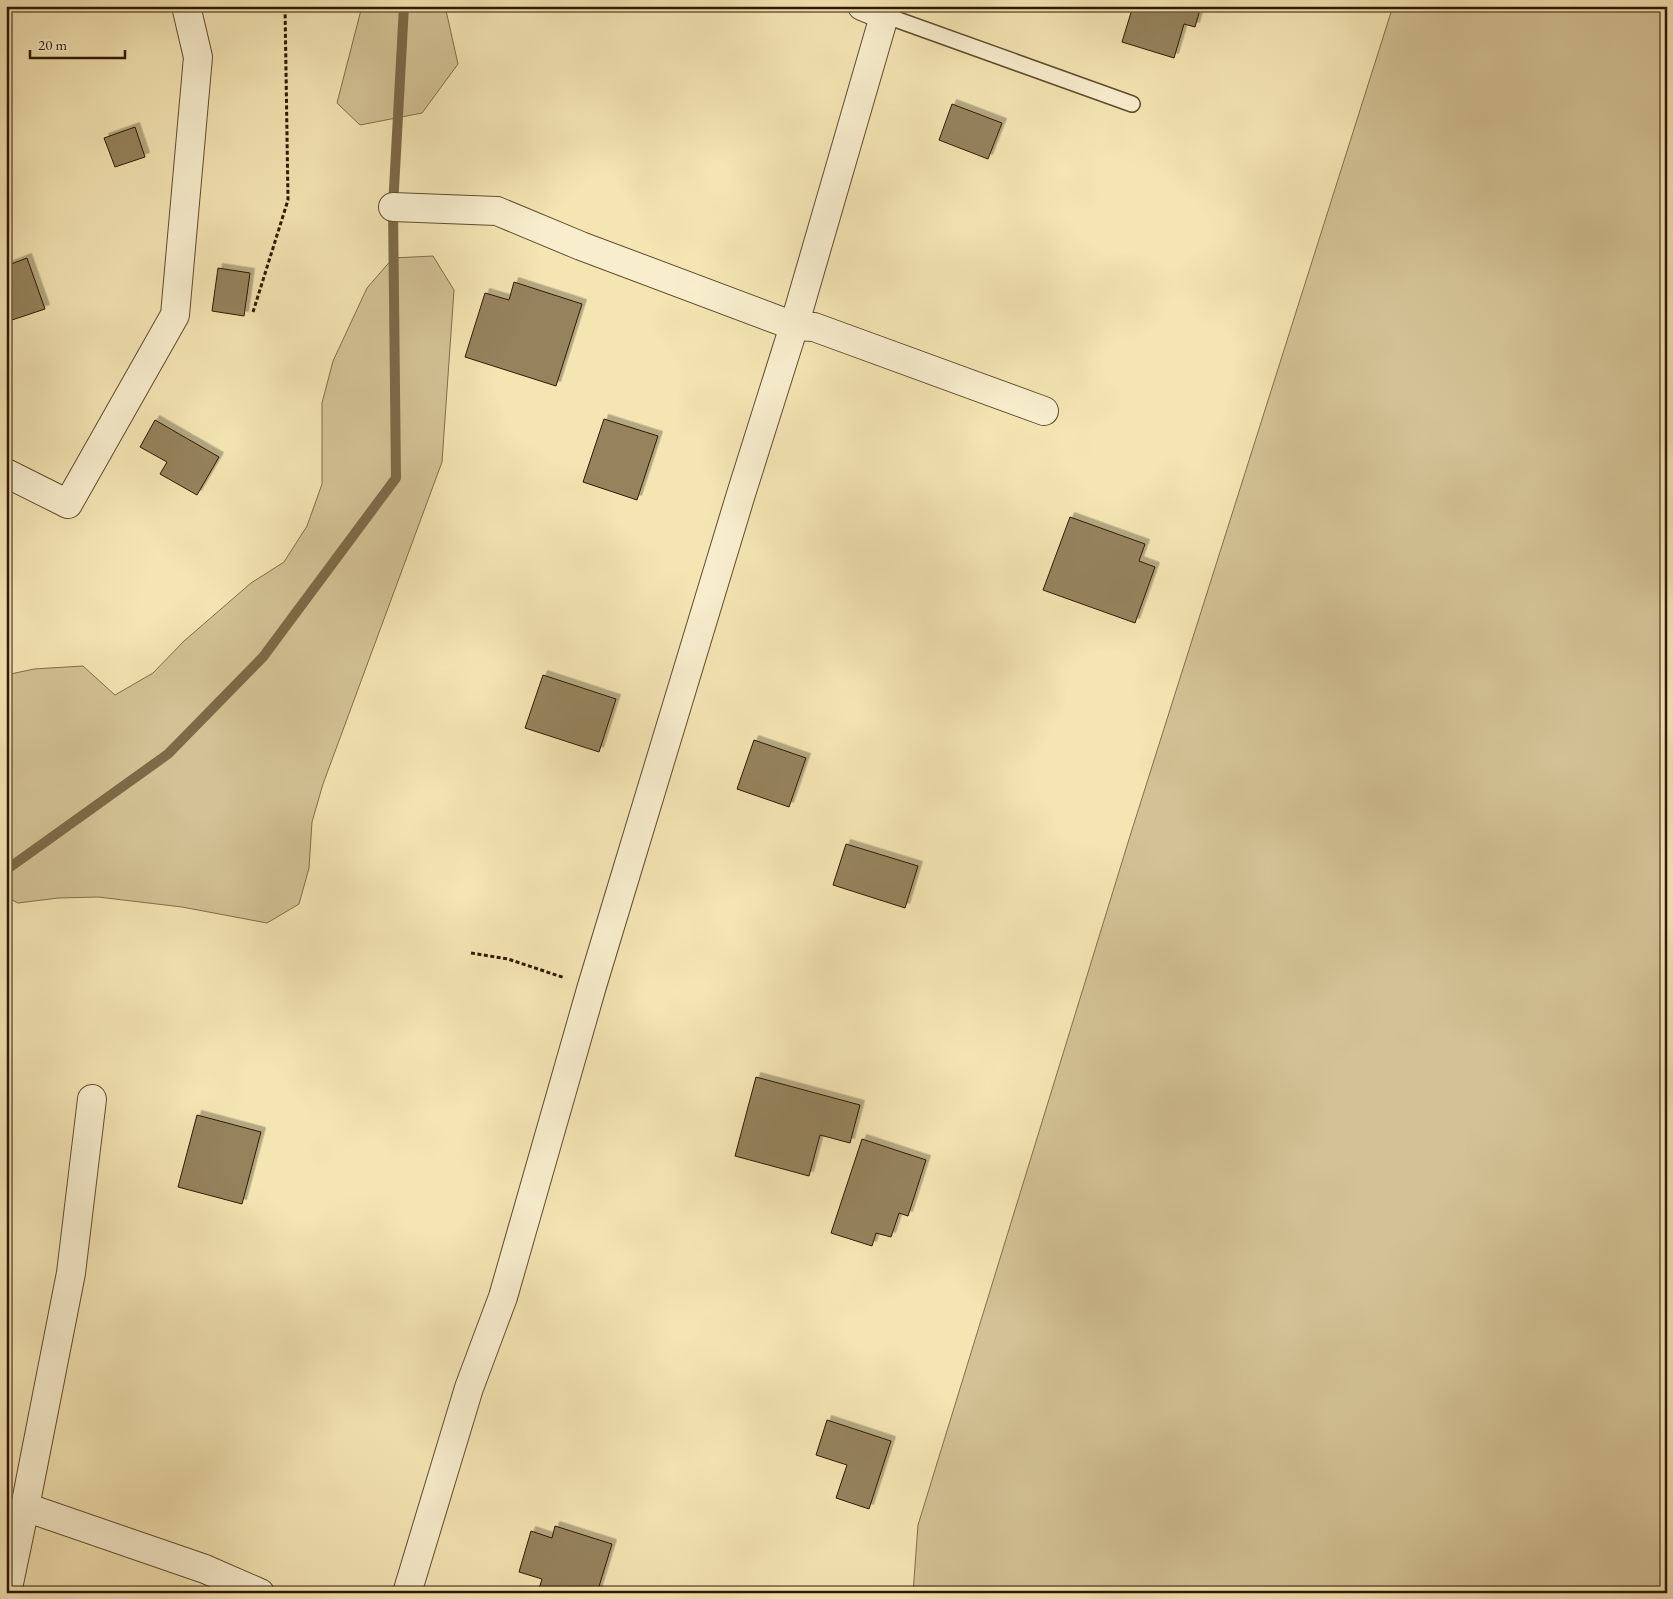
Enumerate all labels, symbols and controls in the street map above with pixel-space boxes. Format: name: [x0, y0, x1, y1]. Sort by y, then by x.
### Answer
scale bar: [30, 28, 125, 60]
text: 20 m: [38, 35, 67, 54]

